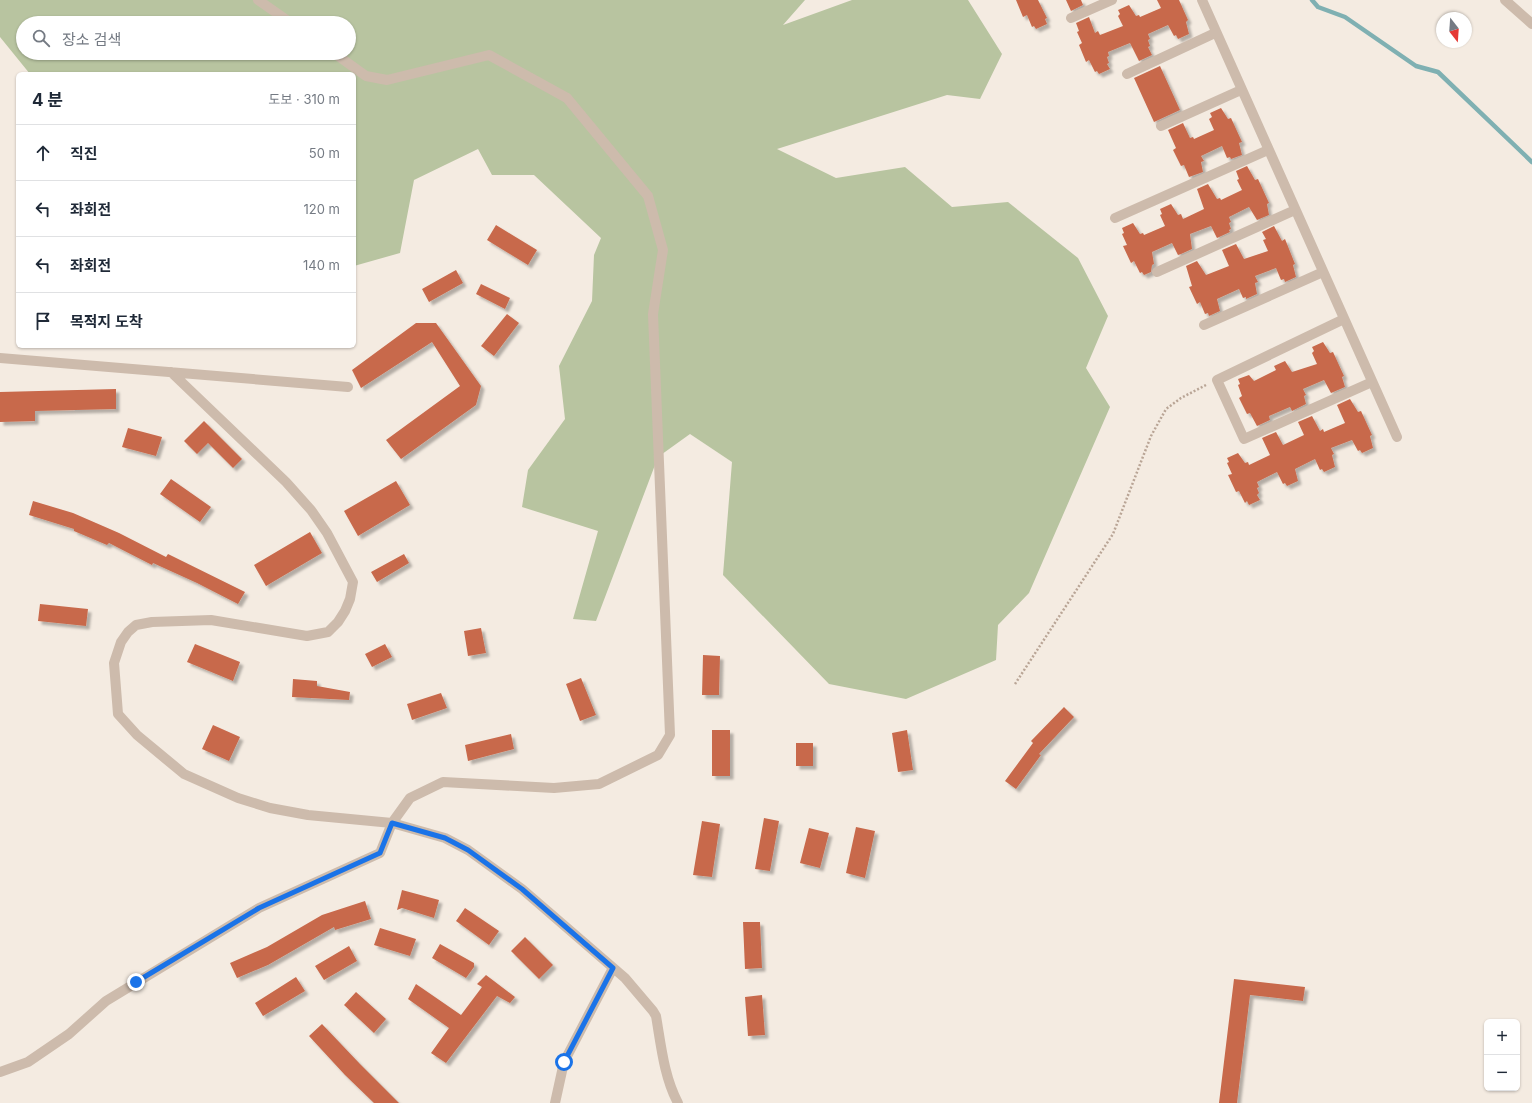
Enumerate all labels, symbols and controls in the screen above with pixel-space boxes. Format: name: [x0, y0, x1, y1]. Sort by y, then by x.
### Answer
north arrow: [1436, 12, 1472, 48]
search box: [16, 16, 356, 60]
icon: search: [30, 27, 52, 49]
text: 장소 검색: [62, 30, 121, 49]
text: 4 분: [32, 90, 63, 110]
text: 도보 · 310 m: [268, 91, 340, 107]
icon: ahead: [32, 142, 54, 164]
text: 직진: [70, 144, 98, 163]
text: 50 m: [309, 145, 340, 161]
icon: left: [32, 198, 54, 220]
text: 좌회전: [70, 200, 111, 219]
text: 120 m: [304, 201, 340, 217]
icon: left: [32, 254, 54, 276]
text: 좌회전: [70, 256, 111, 275]
text: 140 m: [303, 257, 340, 273]
icon: arrive: [32, 310, 54, 332]
text: 목적지 도착: [70, 312, 143, 331]
route end: [127, 973, 145, 991]
map controls: [1484, 1019, 1520, 1091]
button: +: [1484, 1019, 1520, 1055]
route start: [555, 1053, 573, 1071]
button: −: [1484, 1055, 1520, 1091]

